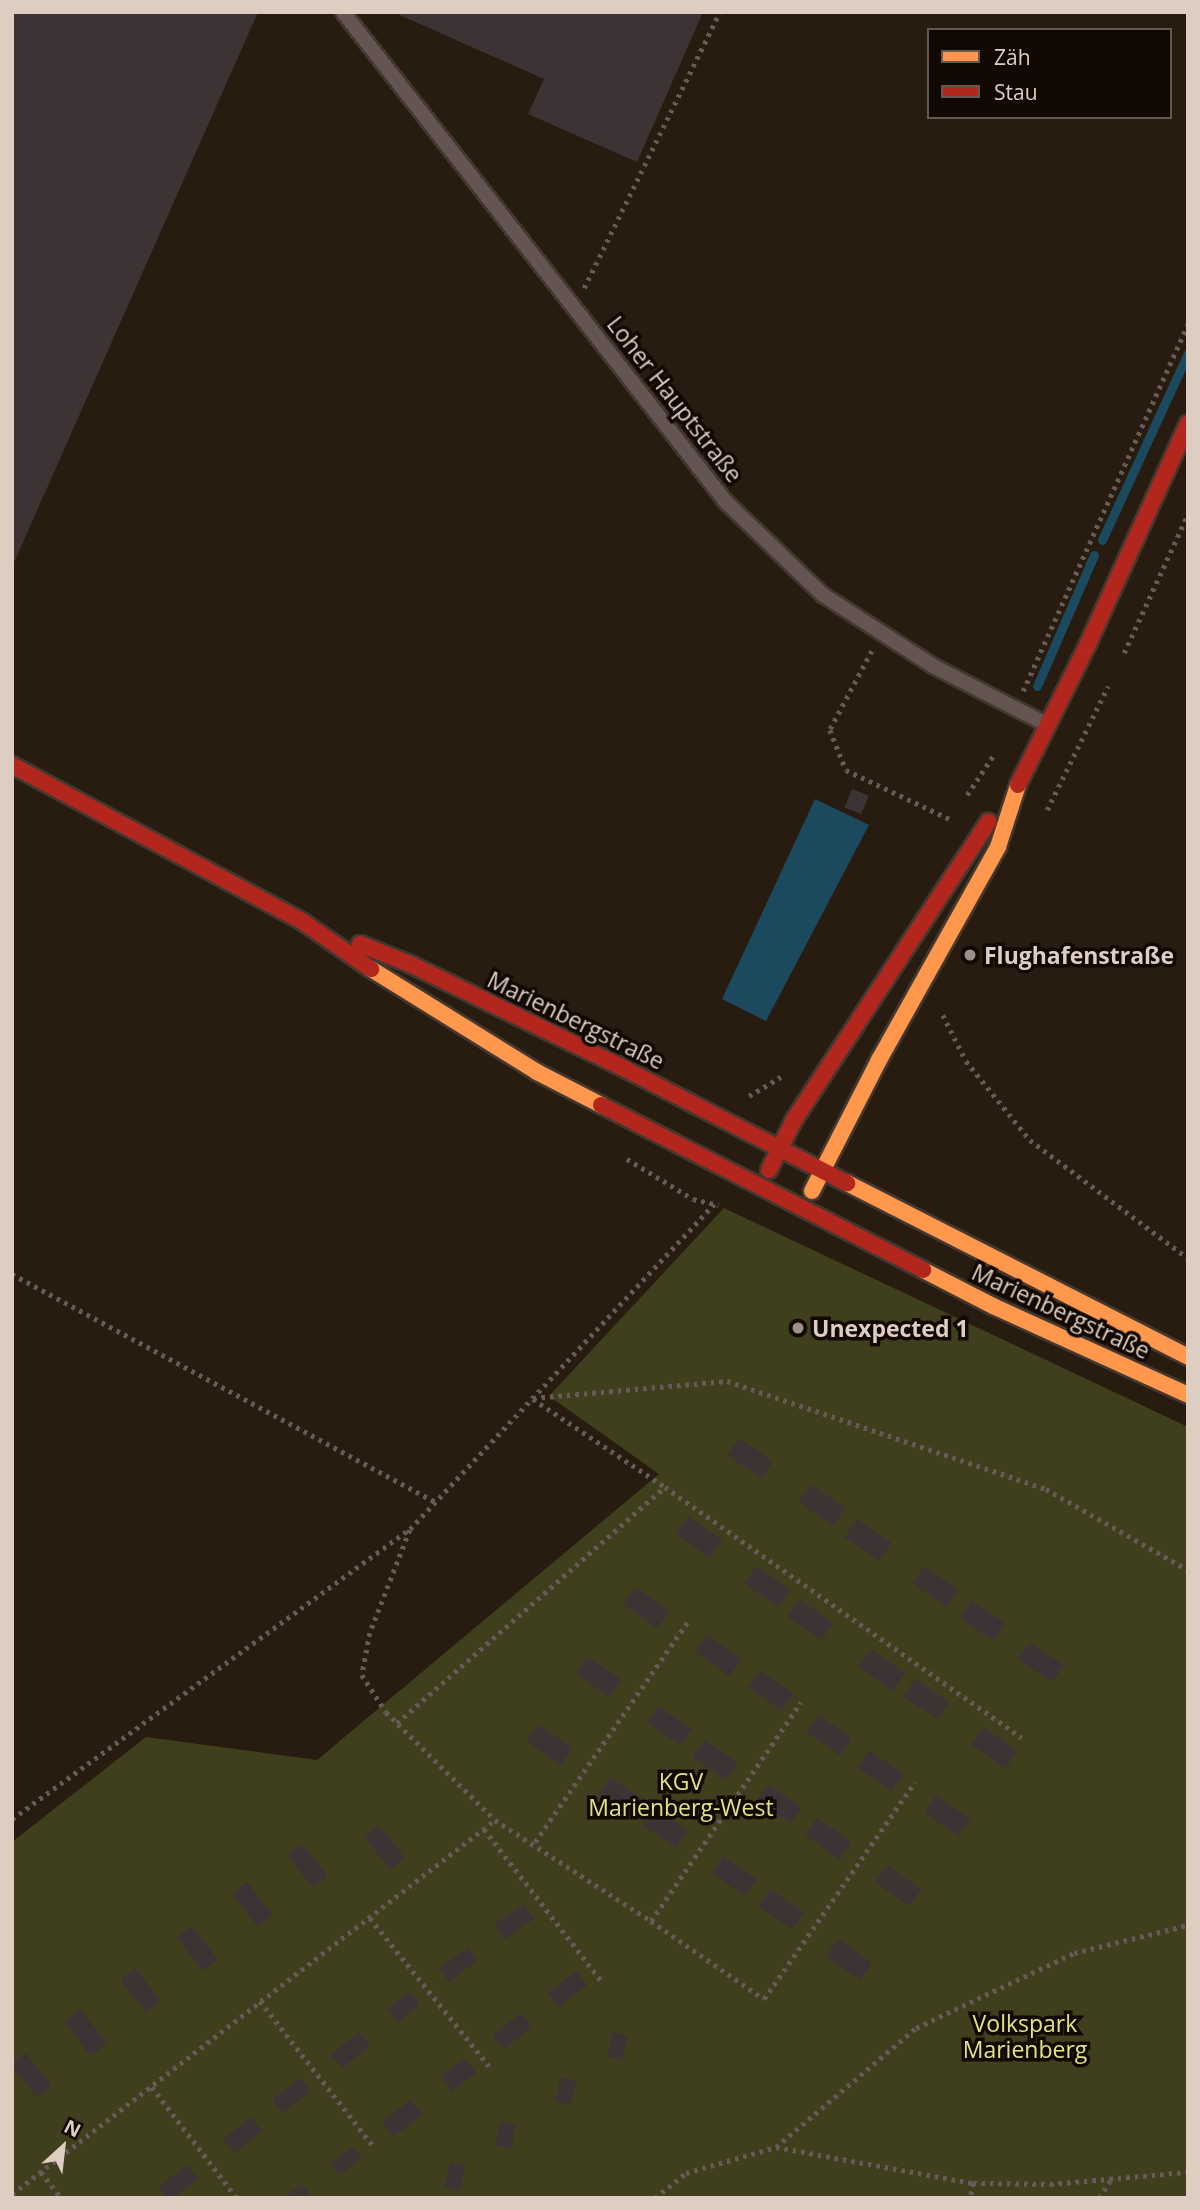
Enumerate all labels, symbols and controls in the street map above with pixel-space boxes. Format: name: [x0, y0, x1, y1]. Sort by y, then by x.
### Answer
legend: [927, 28, 1172, 119]
text: Zäh: [994, 43, 1031, 71]
text: Stau: [994, 78, 1038, 106]
street label: Loher Hauptstraße: [602, 311, 748, 487]
place label: Flughafenstraße: [984, 941, 1174, 969]
marker: Flughafenstraße: [962, 947, 978, 963]
street label: Marienbergstraße: [483, 965, 669, 1075]
street label: Marienbergstraße: [968, 1258, 1154, 1364]
place label: Unexpected 1: [812, 1314, 969, 1342]
marker: Unexpected 1: [790, 1320, 806, 1336]
park label: KGV Marienberg-West: [588, 1767, 774, 1821]
park label: Volkspark Marienberg: [963, 2009, 1087, 2063]
north arrow: [28, 2112, 98, 2182]
text: N: [60, 2113, 85, 2143]

